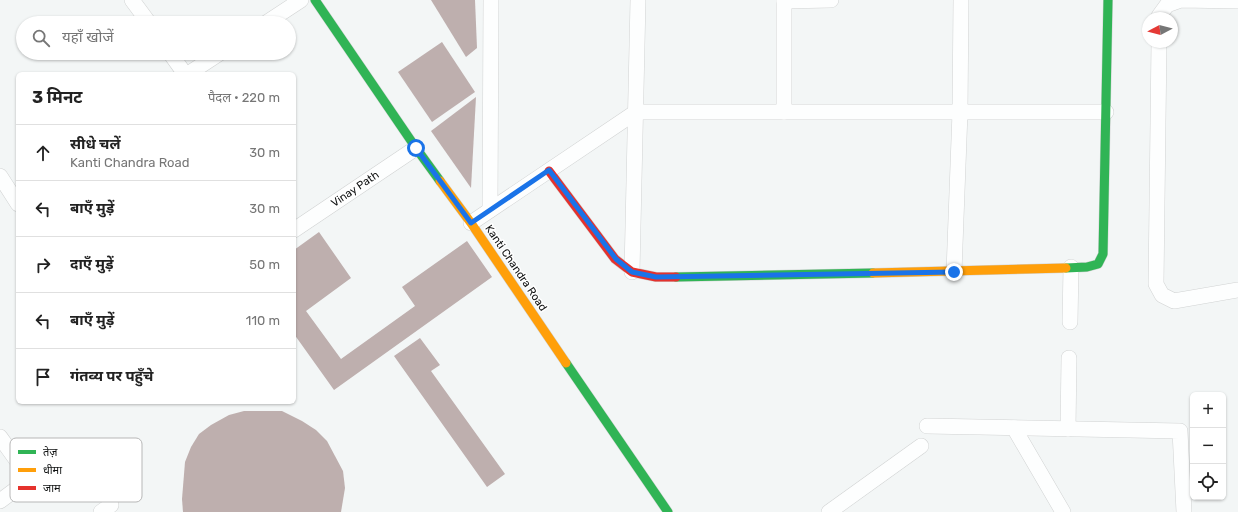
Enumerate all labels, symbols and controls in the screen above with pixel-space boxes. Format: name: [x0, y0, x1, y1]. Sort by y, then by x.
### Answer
north arrow: [1142, 12, 1178, 48]
search box: [16, 16, 296, 60]
icon: search: [30, 27, 52, 49]
text: यहाँ खोजें: [62, 28, 114, 46]
text: 3 मिनट: [32, 87, 83, 107]
text: पैदल · 220 m: [208, 90, 280, 105]
text: सीधे चलें: [70, 135, 120, 153]
route start: [407, 139, 425, 157]
icon: ahead: [32, 142, 54, 164]
text: 30 m: [249, 145, 280, 160]
text: Kanti Chandra Road: [70, 155, 189, 170]
street label: Vinay Path: [329, 168, 381, 210]
icon: left: [32, 198, 54, 220]
text: बाएँ मुड़ें: [70, 199, 114, 217]
text: 30 m: [249, 201, 280, 216]
street label: Kanti Chandra Road: [482, 222, 550, 314]
icon: right: [32, 254, 54, 276]
text: दाएँ मुड़ें: [70, 255, 113, 273]
text: 50 m: [249, 257, 280, 272]
route end: [945, 263, 963, 281]
icon: left: [32, 310, 54, 332]
text: बाएँ मुड़ें: [70, 311, 114, 329]
text: 110 m: [246, 313, 280, 328]
icon: arrive: [32, 366, 54, 388]
text: गंतव्य पर पहुँचे: [70, 367, 154, 385]
map controls: [1190, 392, 1226, 500]
button: +: [1190, 392, 1226, 428]
button: −: [1190, 428, 1226, 464]
legend: [10, 438, 142, 502]
text: तेज़: [43, 446, 58, 459]
text: धीमा: [43, 464, 62, 477]
button: locate: [1190, 464, 1226, 500]
text: जाम: [43, 482, 61, 495]

